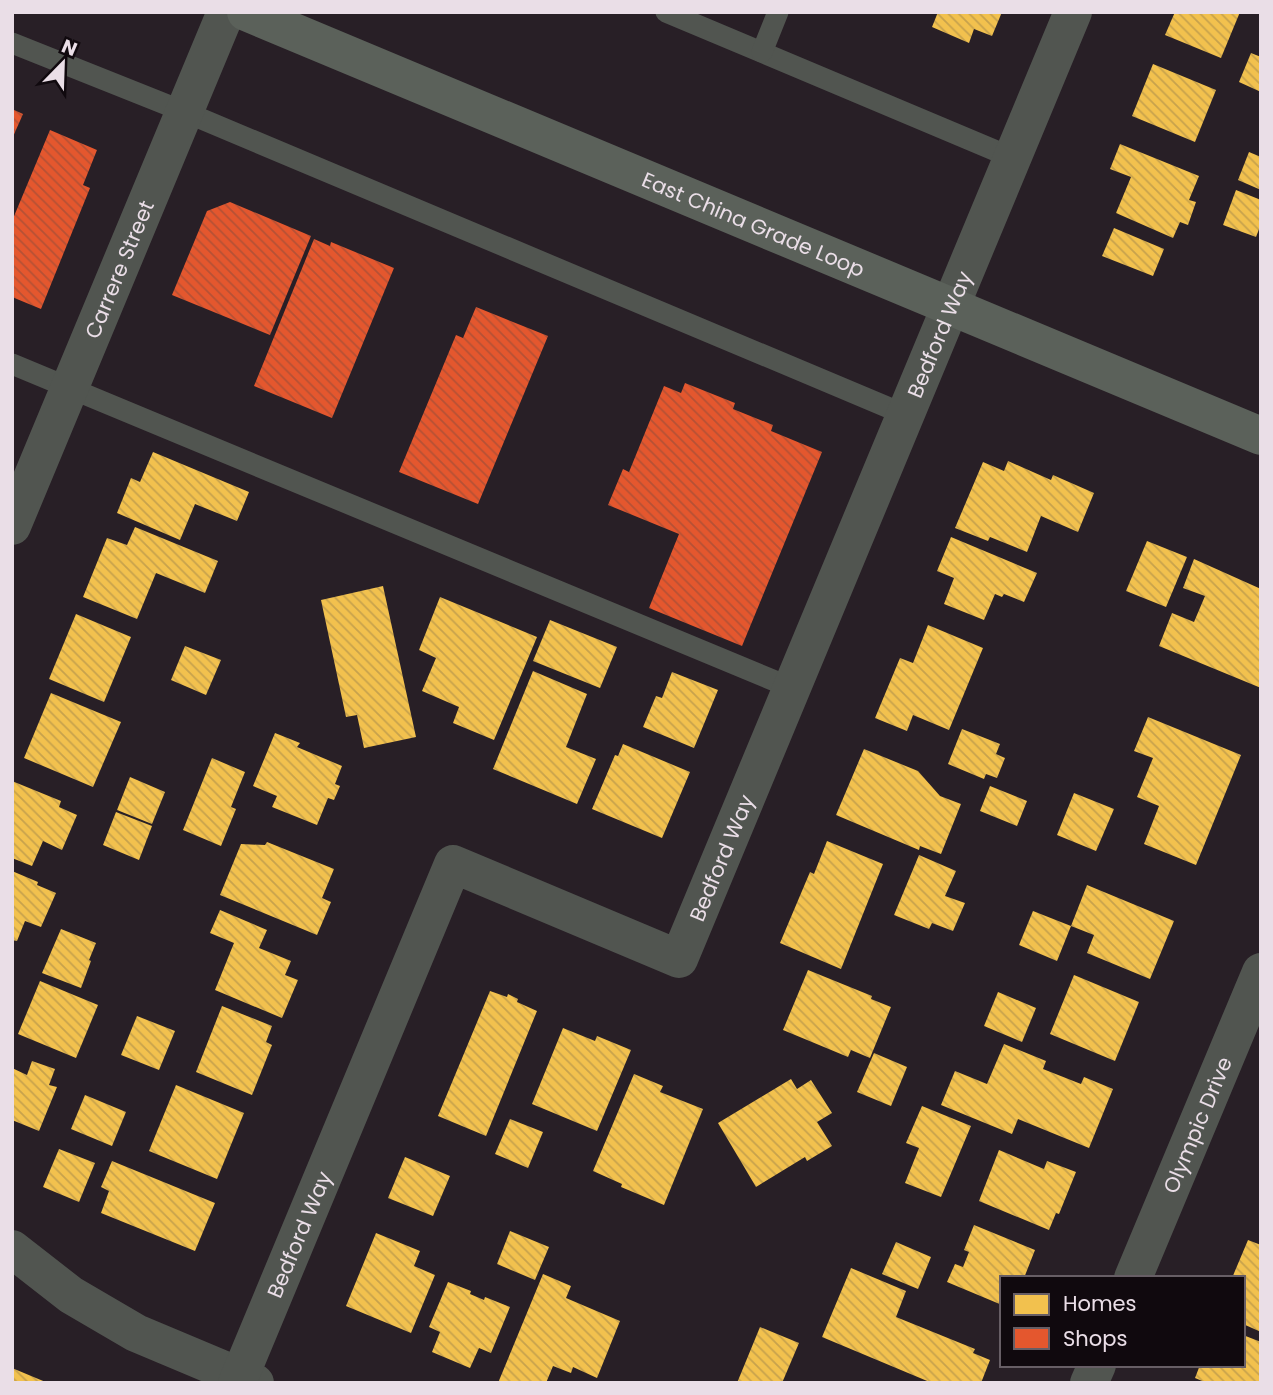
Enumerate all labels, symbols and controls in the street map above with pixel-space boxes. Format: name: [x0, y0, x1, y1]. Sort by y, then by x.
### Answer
north arrow: [28, 28, 98, 98]
text: N: [58, 33, 81, 63]
street label: East China Grade Loop: [638, 165, 869, 283]
street label: Carrere Street: [77, 196, 161, 343]
street label: Bedford Way: [900, 266, 978, 402]
street label: Bedford Way: [682, 790, 760, 925]
street label: Olympic Drive: [1156, 1052, 1239, 1198]
street label: Bedford Way: [260, 1166, 338, 1302]
legend: [1000, 1276, 1245, 1367]
text: Homes: [1063, 1289, 1137, 1318]
text: Shops: [1063, 1324, 1127, 1353]

